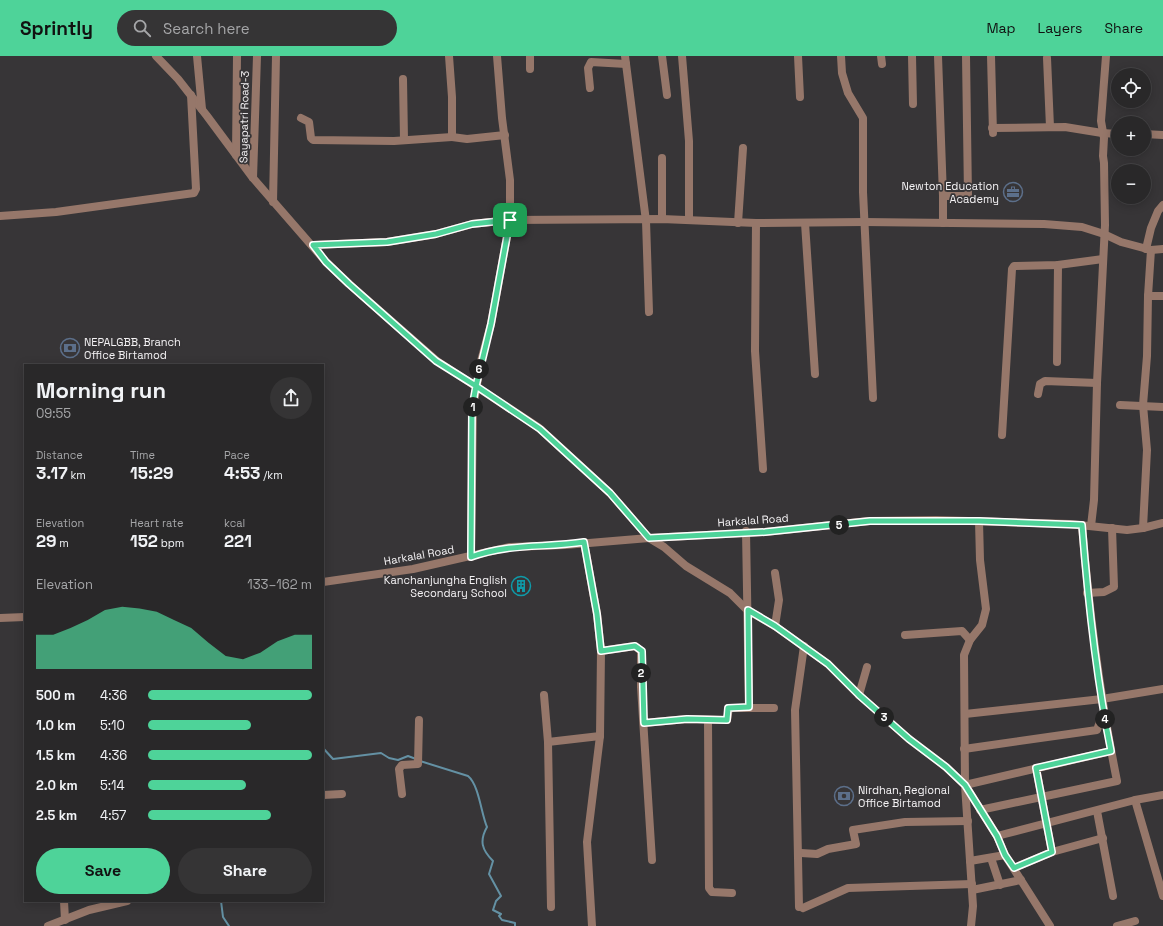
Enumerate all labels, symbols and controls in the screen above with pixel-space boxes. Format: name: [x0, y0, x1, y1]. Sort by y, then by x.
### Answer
search box: [117, 10, 397, 46]
text: Sprintly: [20, 16, 93, 41]
icon: search: [131, 17, 153, 39]
text: Search here: [163, 19, 250, 38]
text: Map: [986, 19, 1016, 37]
text: Layers: [1038, 19, 1082, 37]
text: Share: [1104, 19, 1143, 37]
map controls: [1111, 68, 1151, 204]
button: locate: [1111, 68, 1151, 108]
street label: Sayapatri Road-3: [236, 70, 252, 163]
button: +: [1111, 116, 1151, 156]
button: −: [1111, 164, 1151, 204]
place label: Newton Education Academy: [901, 179, 999, 206]
office icon: Newton Education Academy: [1002, 181, 1024, 203]
pin: [493, 203, 527, 237]
icon: arrive: [499, 209, 521, 231]
place label: NEPALGBB, Branch Office Birtamod: [84, 335, 181, 362]
bank icon: NEPALGBB, Branch Office Birtamod: [59, 337, 81, 359]
pin: 6: [469, 359, 489, 379]
text: 6: [476, 362, 482, 376]
text: Morning run: [36, 376, 166, 404]
button: share: [270, 377, 312, 419]
pin: 1: [463, 397, 483, 417]
text: 1: [471, 400, 475, 414]
text: 09:55: [36, 405, 71, 422]
text: Distance: [36, 448, 83, 462]
text: Time: [130, 448, 155, 462]
text: Pace: [224, 448, 250, 462]
text: 3.17: [36, 462, 68, 484]
text: 15:29: [130, 462, 174, 484]
text: 4:53: [224, 462, 260, 484]
text: km: [68, 468, 86, 482]
text: /km: [260, 468, 283, 482]
street label: Harkalal Road: [717, 511, 789, 529]
pin: 5: [829, 515, 849, 535]
text: Elevation: [36, 516, 84, 530]
text: Heart rate: [130, 516, 183, 530]
text: kcal: [224, 516, 245, 530]
text: 5: [836, 518, 842, 532]
text: 29: [36, 530, 57, 552]
text: 152: [130, 530, 158, 552]
text: 221: [224, 530, 252, 552]
text: m: [57, 536, 69, 550]
text: bpm: [158, 536, 184, 550]
street label: Harkalal Road: [383, 542, 455, 568]
place label: Kanchanjungha English Secondary School: [384, 573, 507, 600]
building icon: Kanchanjungha English Secondary School: [510, 575, 532, 597]
text: Elevation: [36, 576, 93, 593]
text: 133–162 m: [247, 576, 312, 593]
pin: 2: [631, 663, 651, 683]
text: 2: [638, 666, 644, 680]
text: 500 m: [36, 687, 75, 704]
text: 4:36: [100, 687, 127, 704]
pin: 3: [874, 707, 894, 727]
pin: 4: [1095, 709, 1115, 729]
text: 3: [881, 710, 887, 724]
text: 4: [1102, 712, 1109, 726]
text: 1.0 km: [36, 717, 76, 734]
text: 5:10: [100, 717, 125, 734]
text: 1.5 km: [36, 747, 75, 764]
text: 4:36: [100, 747, 127, 764]
text: 2.0 km: [36, 777, 78, 794]
text: 5:14: [100, 777, 125, 794]
place label: Nirdhan, Regional Office Birtamod: [858, 783, 950, 810]
bank icon: Nirdhan, Regional Office Birtamod: [833, 785, 855, 807]
text: 2.5 km: [36, 807, 77, 824]
text: 4:57: [100, 807, 126, 824]
button: Save: [36, 848, 170, 894]
button: Share: [178, 848, 312, 894]

